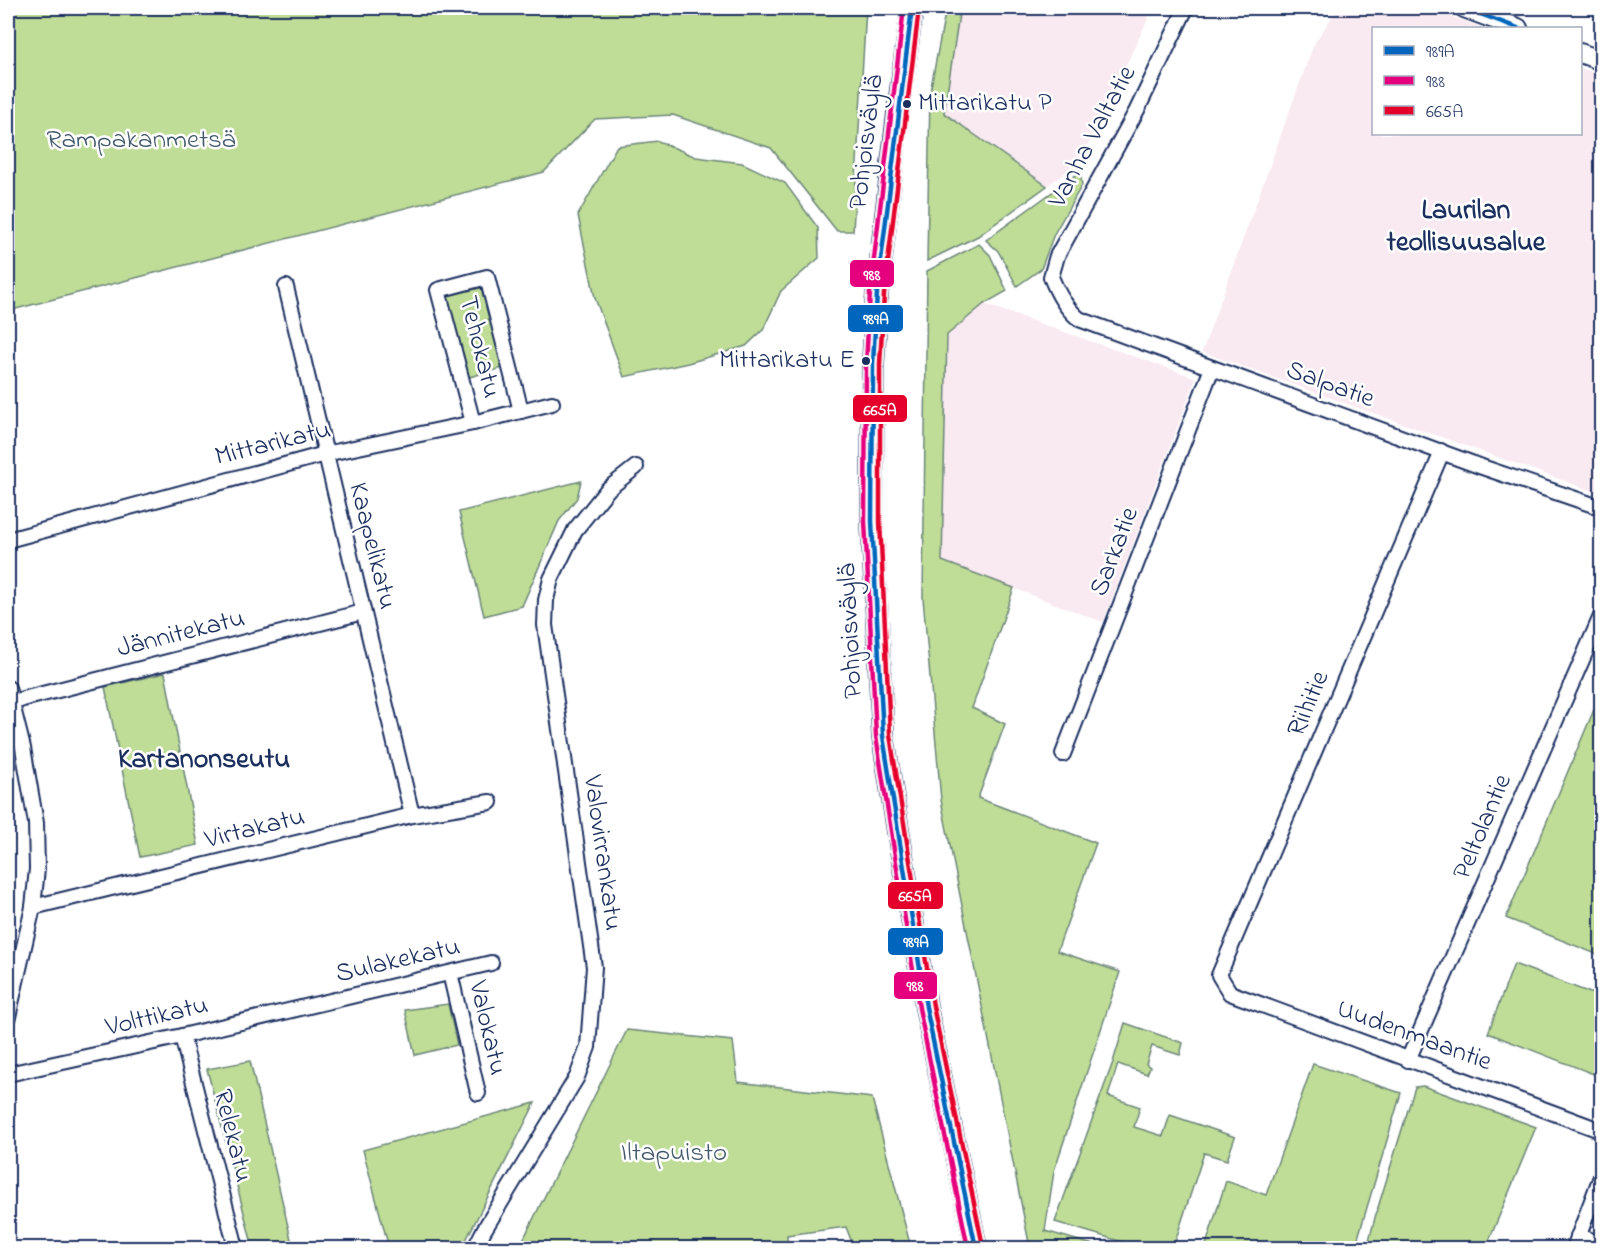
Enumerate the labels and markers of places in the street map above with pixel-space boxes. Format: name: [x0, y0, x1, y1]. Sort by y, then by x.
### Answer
place label: Mittarikatu P: [918, 85, 1052, 123]
marker: Mittarikatu P: [901, 98, 913, 110]
place label: Mittarikatu E: [719, 342, 855, 380]
marker: Mittarikatu E: [860, 355, 872, 367]

